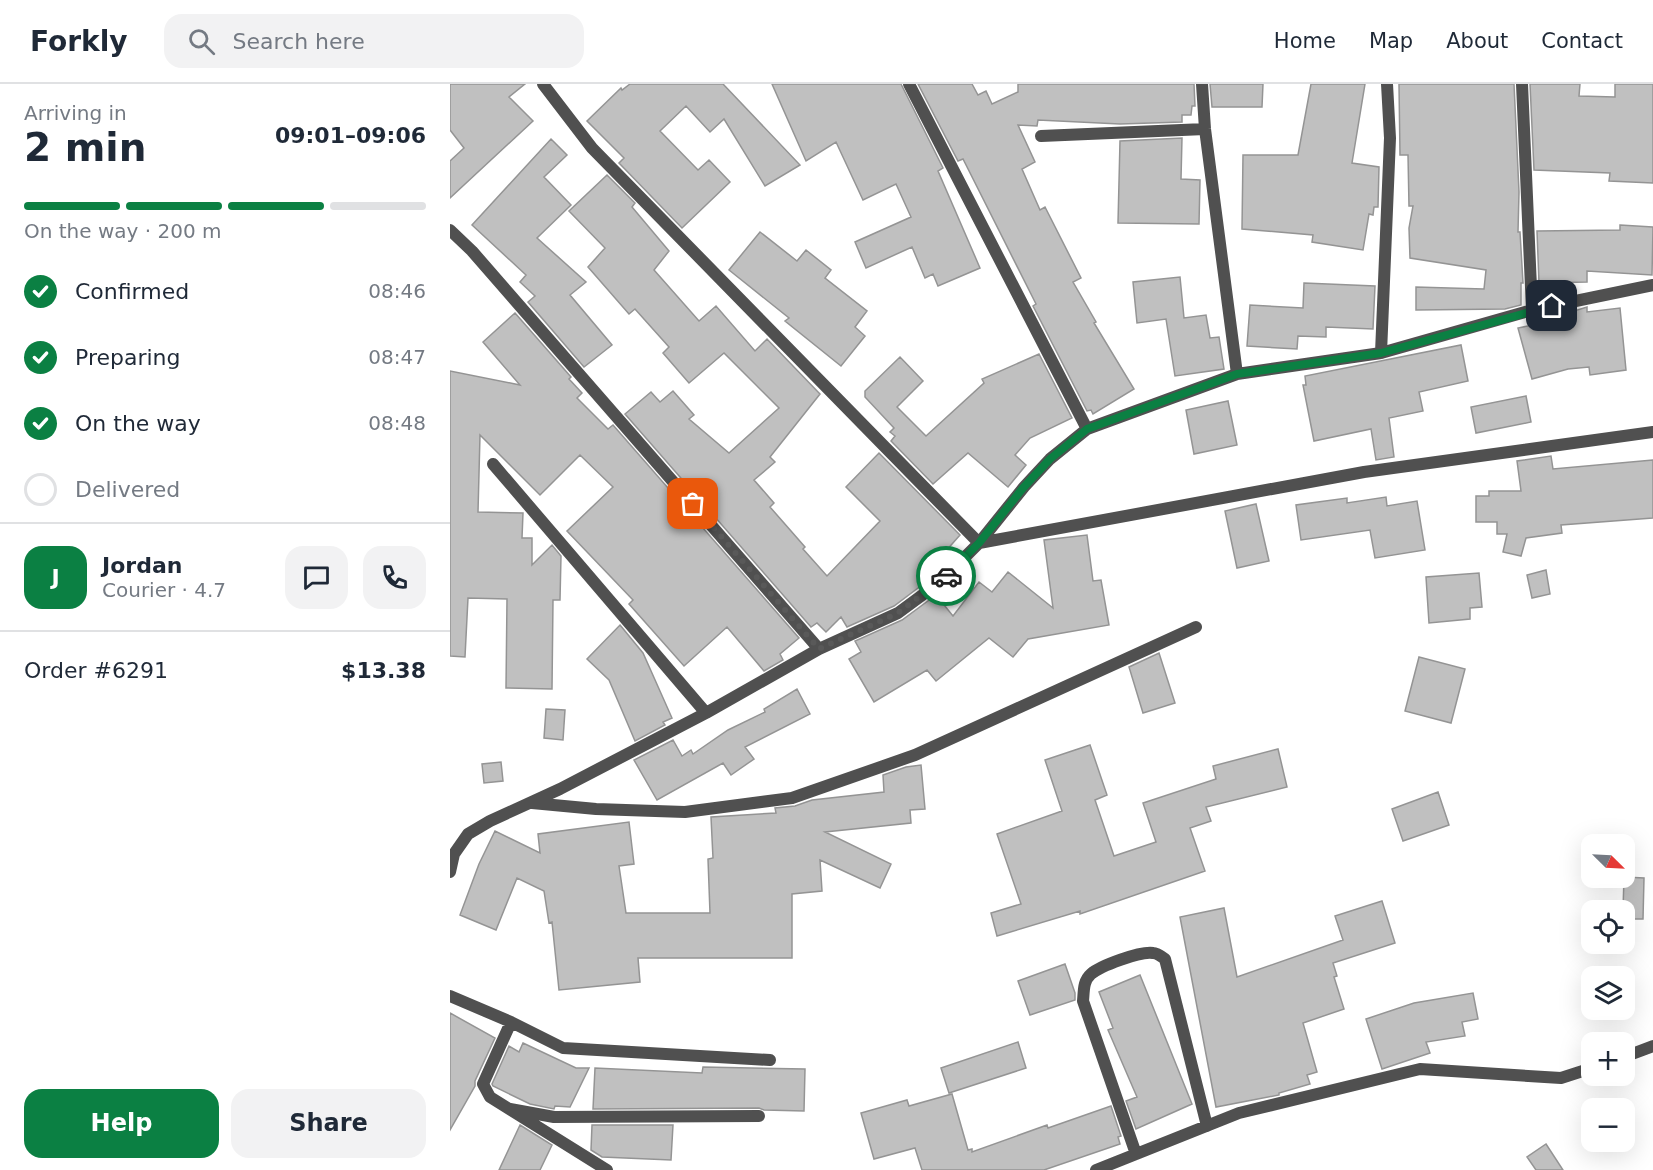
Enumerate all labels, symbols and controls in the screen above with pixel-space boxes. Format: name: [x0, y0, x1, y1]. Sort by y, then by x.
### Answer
search box: [164, 14, 584, 68]
text: Forkly: [30, 25, 128, 58]
icon: search: [185, 25, 218, 58]
text: Search here: [233, 29, 365, 54]
text: Home: [1274, 29, 1336, 53]
text: Map: [1369, 29, 1413, 53]
text: About: [1446, 29, 1508, 53]
text: Contact: [1541, 29, 1623, 53]
text: Arriving in: [24, 101, 127, 125]
text: 09:01–09:06: [275, 123, 426, 148]
text: 2 min: [24, 125, 146, 170]
text: On the way · 200 m: [24, 219, 222, 243]
icon: check: [24, 275, 57, 308]
text: Confirmed: [75, 279, 189, 304]
text: 08:46: [368, 279, 426, 303]
pin: [1526, 280, 1577, 331]
icon: home: [1535, 289, 1568, 322]
icon: check: [24, 341, 57, 374]
text: Preparing: [75, 345, 181, 370]
text: 08:47: [368, 345, 426, 369]
icon: check: [24, 407, 57, 440]
text: On the way: [75, 411, 201, 436]
text: 08:48: [368, 411, 426, 435]
text: Delivered: [75, 477, 180, 502]
pin: [667, 478, 718, 529]
icon: bag: [676, 487, 709, 520]
button: chat: [285, 546, 348, 609]
button: phone: [363, 546, 426, 609]
courier: [916, 546, 976, 606]
text: Jordan: [102, 553, 182, 578]
icon: car: [930, 560, 963, 593]
text: J: [51, 565, 60, 590]
text: Courier · 4.7: [102, 578, 226, 602]
text: Order #6291: [24, 658, 168, 683]
text: $13.38: [341, 658, 426, 683]
north arrow: [1581, 834, 1635, 888]
map controls: [1581, 834, 1635, 1152]
button: locate: [1581, 900, 1635, 954]
button: layers: [1581, 966, 1635, 1020]
button: +: [1581, 1032, 1635, 1086]
button: Help: [24, 1089, 219, 1158]
button: Share: [231, 1089, 426, 1158]
button: −: [1581, 1098, 1635, 1152]

